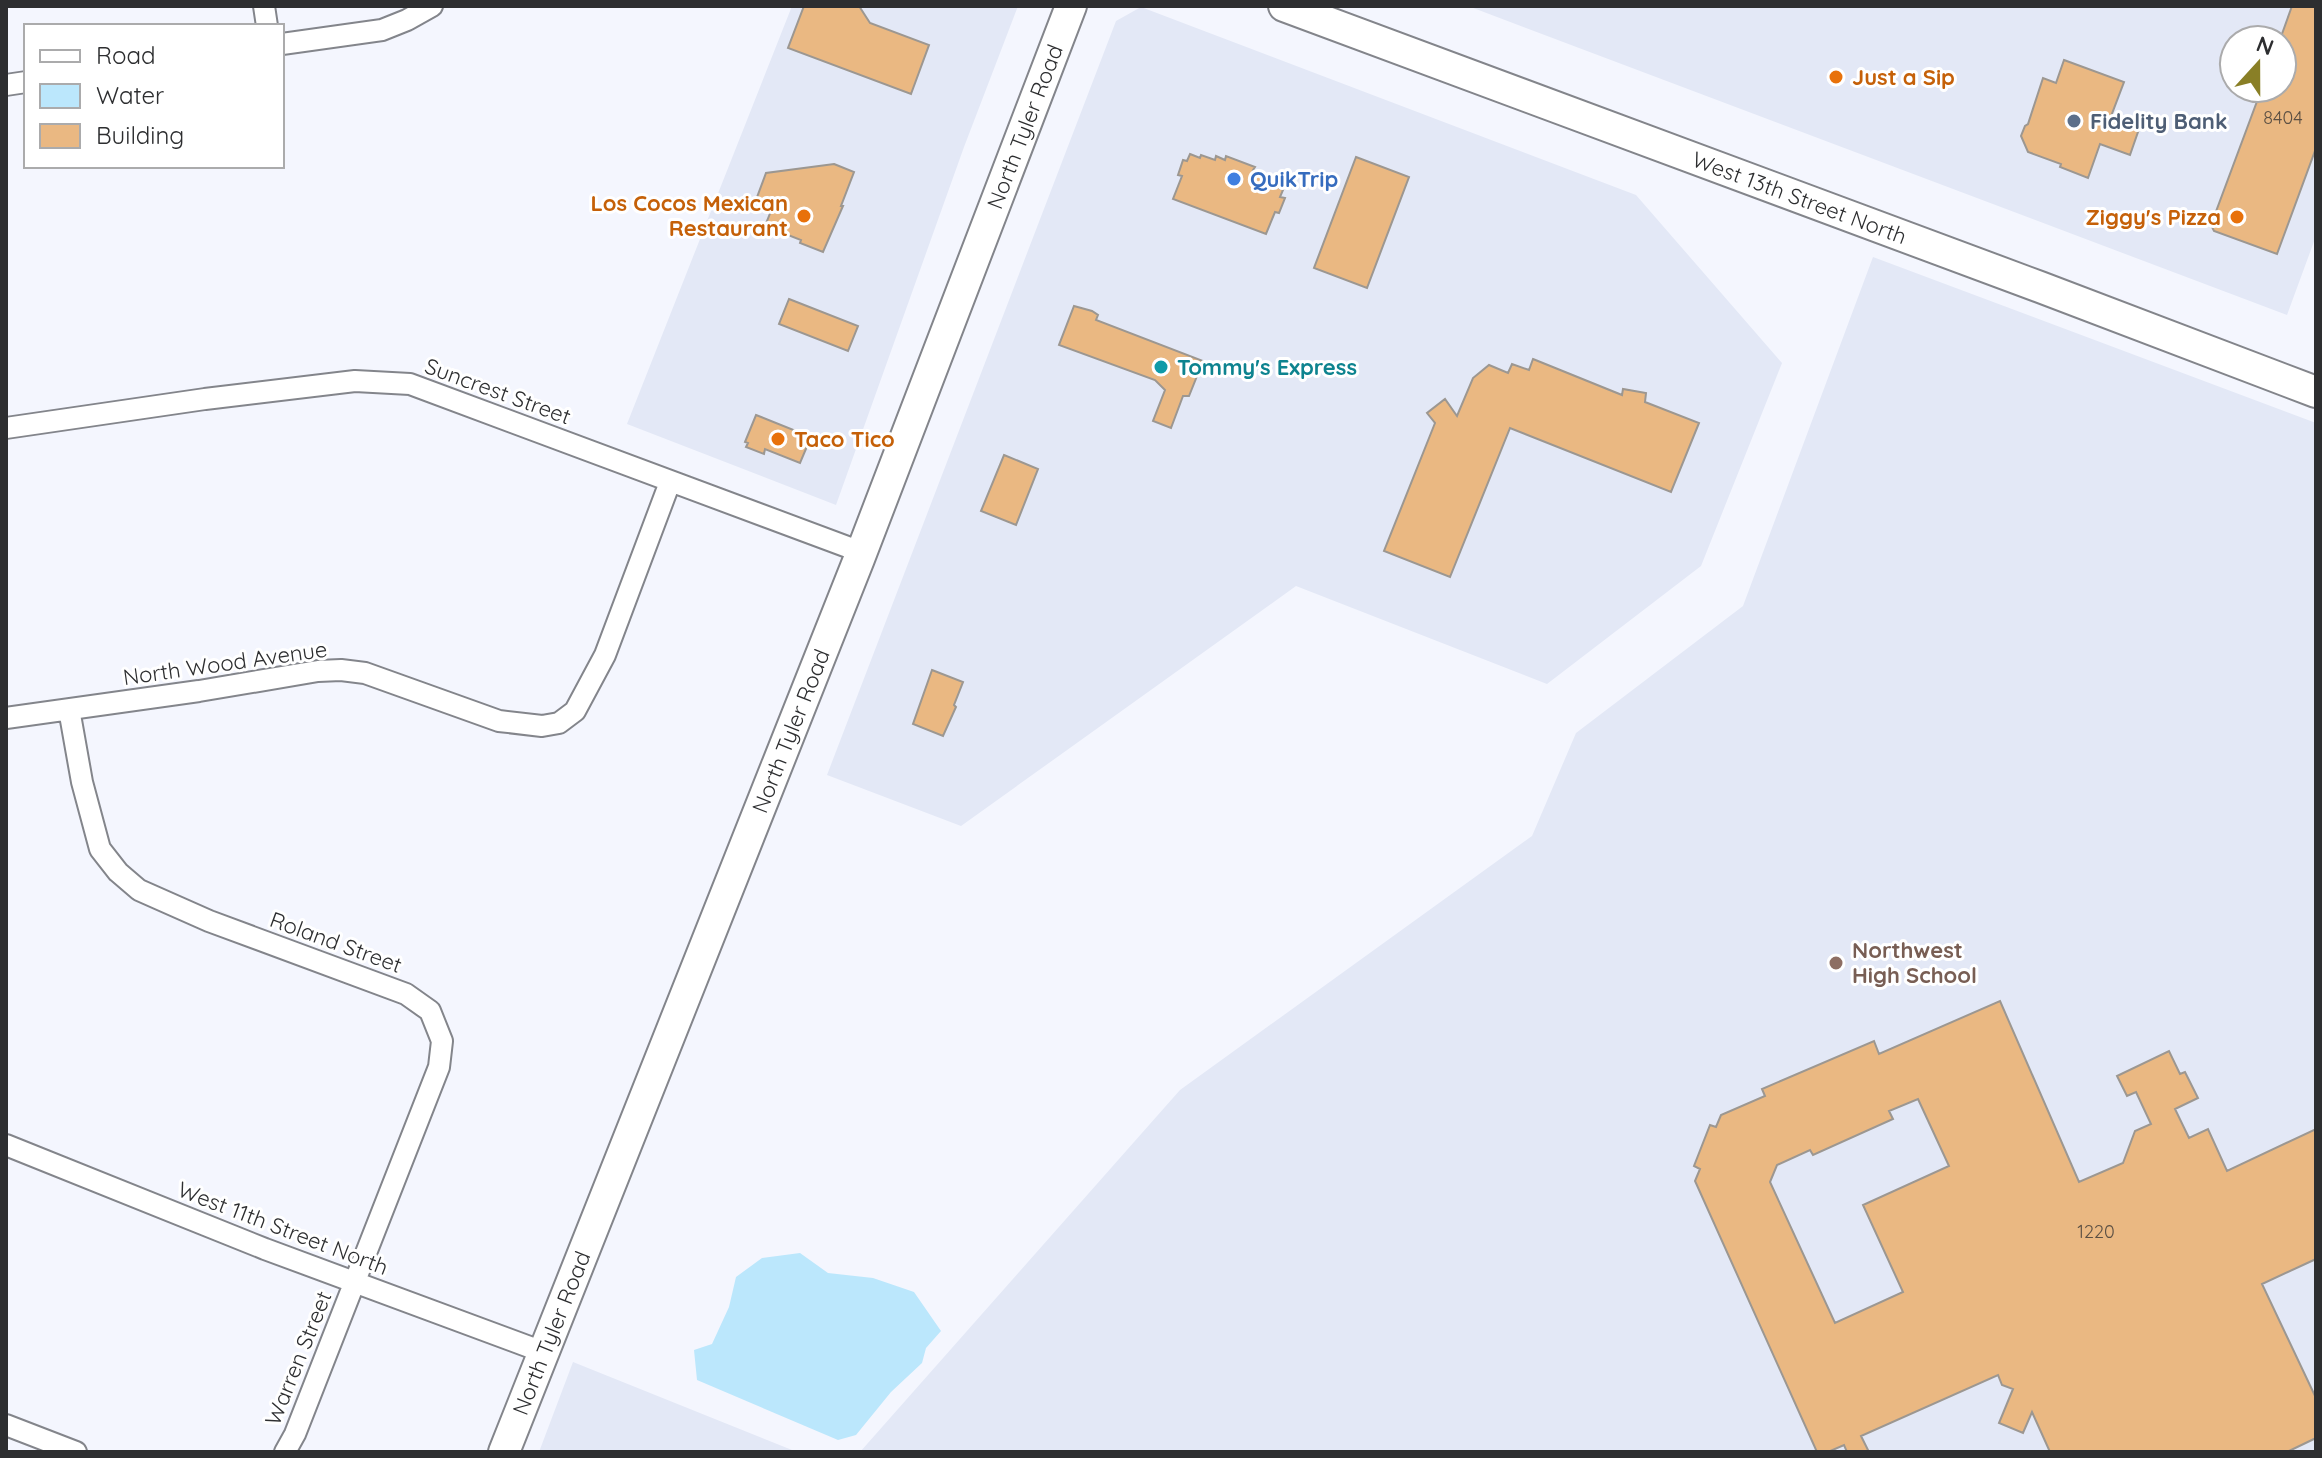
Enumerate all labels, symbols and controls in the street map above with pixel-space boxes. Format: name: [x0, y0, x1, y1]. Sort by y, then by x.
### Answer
legend: [24, 24, 284, 168]
north arrow: [2218, 24, 2298, 104]
text: N: [2253, 29, 2278, 61]
text: Road: [96, 40, 156, 70]
street label: North Tyler Road: [981, 40, 1069, 213]
place label: Just a Sip: [1852, 63, 1955, 91]
marker: Just a Sip: [1827, 68, 1845, 86]
text: Water: [96, 80, 164, 110]
house number: 8404: [2263, 106, 2303, 129]
place label: Fidelity Bank: [2090, 107, 2227, 135]
marker: Fidelity Bank: [2065, 112, 2083, 130]
text: Building: [96, 120, 184, 150]
street label: West 13th Street North: [1688, 145, 1911, 250]
place label: QuikTrip: [1250, 165, 1338, 193]
marker: QuikTrip: [1225, 170, 1243, 188]
place label: Los Cocos Mexican Restaurant: [590, 189, 788, 242]
place label: Ziggy's Pizza: [2086, 203, 2221, 231]
marker: Los Cocos Mexican Restaurant: [795, 207, 813, 225]
marker: Ziggy's Pizza: [2228, 208, 2246, 226]
street label: Suncrest Street: [421, 352, 575, 430]
place label: Tommy's Express: [1177, 353, 1357, 381]
marker: Tommy's Express: [1152, 358, 1170, 376]
place label: Taco Tico: [794, 425, 895, 453]
marker: Taco Tico: [769, 430, 787, 448]
street label: North Wood Avenue: [121, 635, 329, 691]
street label: North Tyler Road: [746, 645, 836, 817]
street label: Roland Street: [266, 905, 406, 979]
place label: Northwest High School: [1852, 936, 1977, 989]
marker: Northwest High School: [1827, 954, 1845, 972]
street label: West 11th Street North: [174, 1175, 392, 1281]
house number: 1220: [2077, 1220, 2115, 1243]
street label: North Tyler Road: [506, 1247, 596, 1419]
street label: Warren Street: [258, 1287, 338, 1429]

